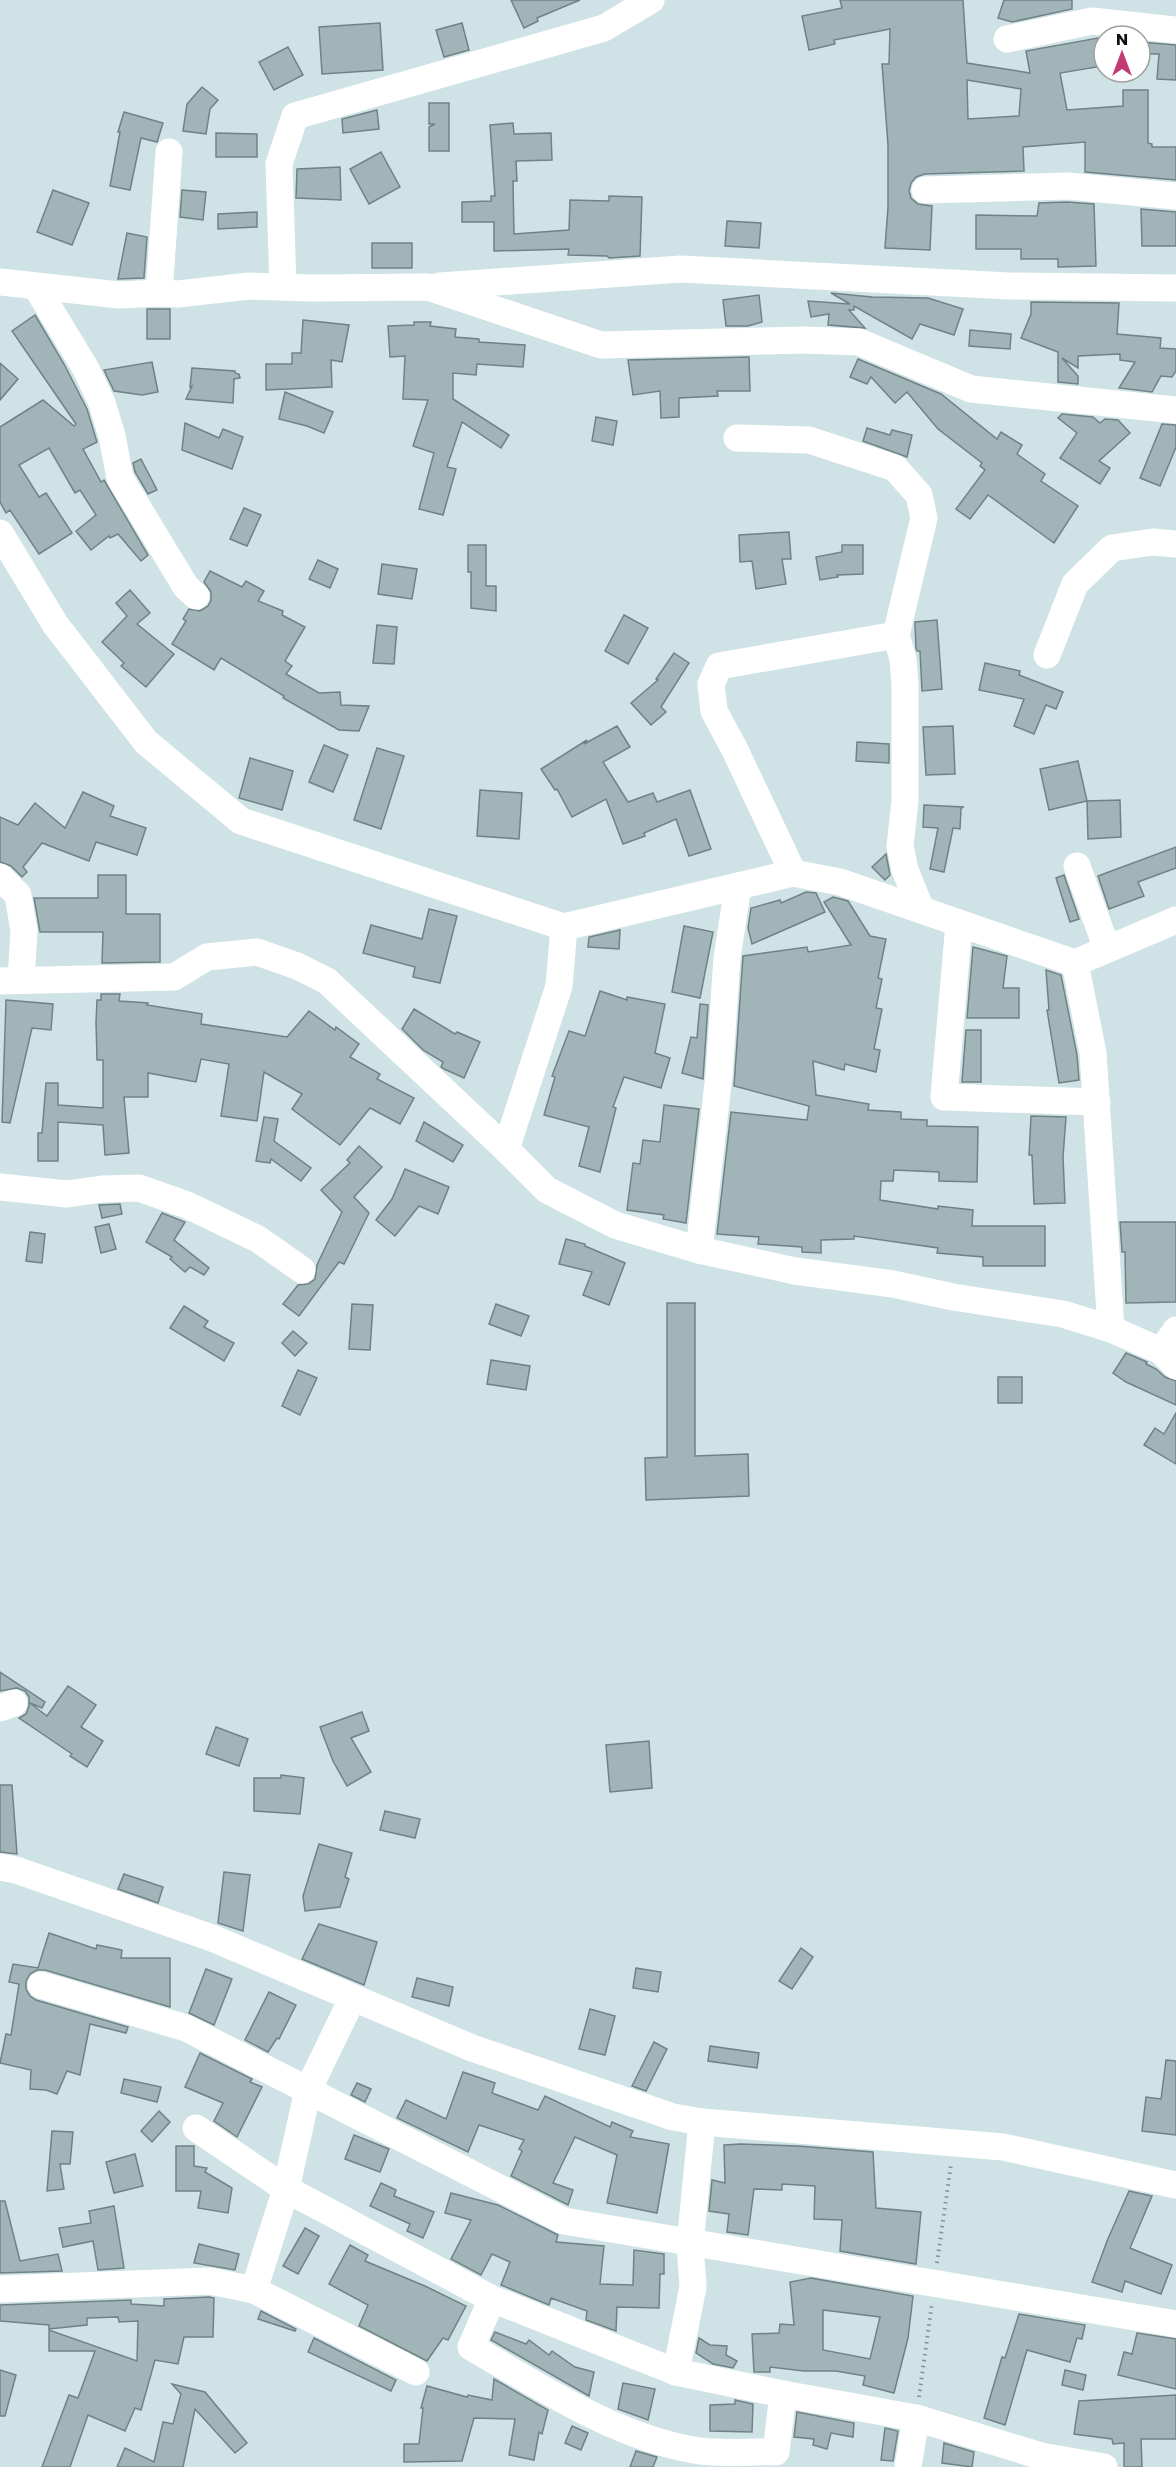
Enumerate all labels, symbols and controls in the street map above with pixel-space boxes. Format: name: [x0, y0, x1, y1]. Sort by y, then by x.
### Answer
north arrow: [1092, 24, 1152, 84]
text: N: [1116, 28, 1128, 51]

